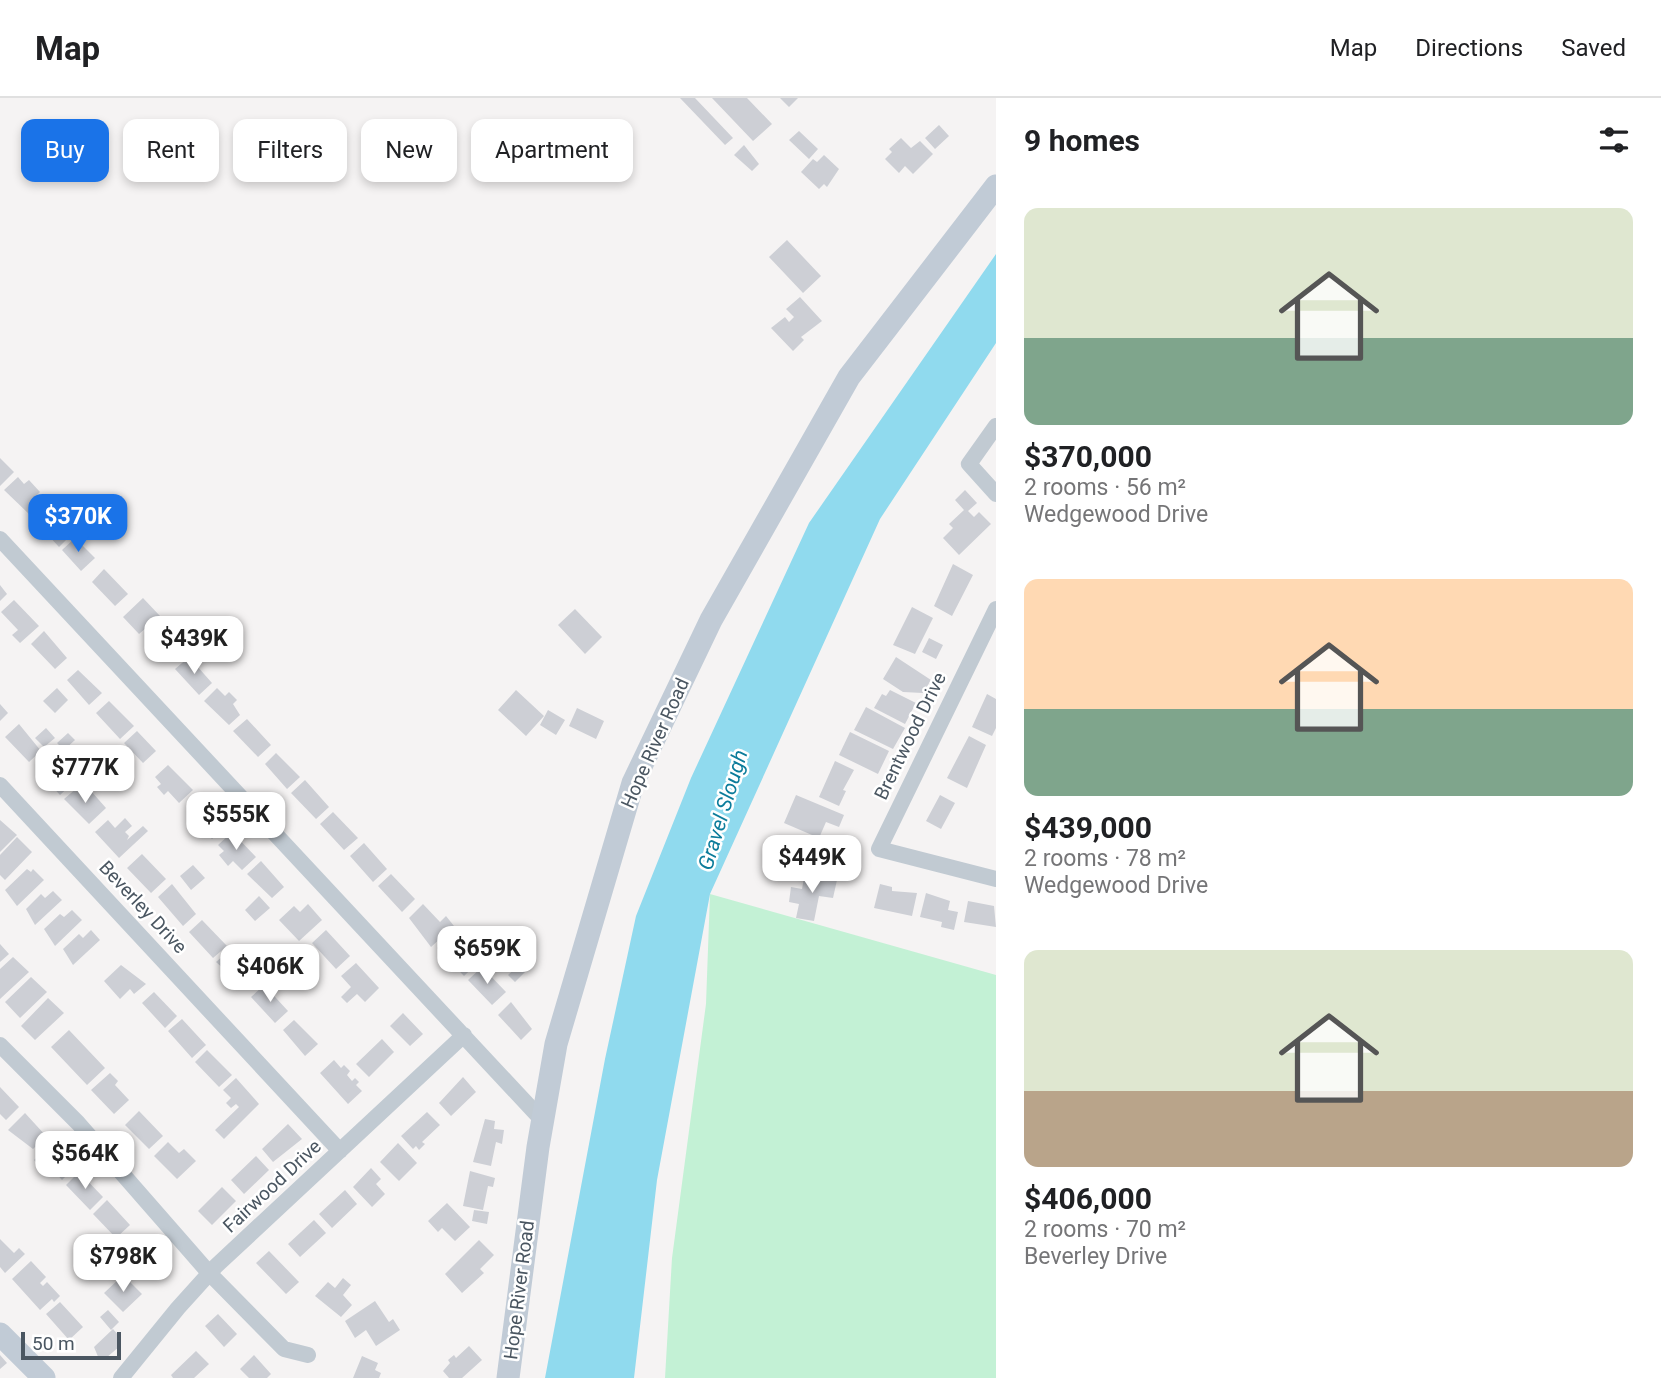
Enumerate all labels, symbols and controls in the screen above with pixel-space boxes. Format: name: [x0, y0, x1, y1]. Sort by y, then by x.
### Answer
text: Map: [35, 29, 100, 68]
text: Map: [1330, 34, 1377, 62]
text: Directions: [1415, 34, 1523, 62]
text: Saved: [1561, 34, 1626, 62]
chip: Buy: [21, 119, 109, 182]
chip: Rent: [123, 119, 219, 182]
chip: Filters: [233, 119, 347, 182]
chip: New: [361, 119, 457, 182]
chip: Apartment: [471, 119, 633, 182]
icon: filters: [1595, 121, 1633, 159]
text: 9 homes: [1024, 123, 1140, 158]
icon: home: [1266, 253, 1392, 379]
text: $370,000: [1024, 439, 1152, 474]
text: 2 rooms · 56 m²: [1024, 474, 1186, 501]
pin: $370K: [29, 494, 127, 554]
text: Wedgewood Drive: [1024, 501, 1208, 528]
text: $370K: [44, 503, 112, 530]
pin: $439K: [145, 616, 243, 676]
icon: home: [1266, 624, 1392, 750]
text: $439K: [160, 625, 228, 652]
street label: Brentwood Drive: [869, 669, 951, 803]
street label: Hope River Road: [616, 674, 694, 812]
pin: $777K: [36, 746, 134, 805]
water label: Gravel Slough: [693, 747, 753, 873]
text: $777K: [51, 754, 119, 781]
pin: $555K: [187, 792, 285, 852]
text: $555K: [202, 801, 270, 828]
text: $439,000: [1024, 810, 1152, 845]
pin: $449K: [763, 836, 861, 895]
text: $449K: [778, 844, 846, 871]
text: 2 rooms · 78 m²: [1024, 845, 1186, 872]
street label: Beverley Drive: [94, 856, 192, 958]
text: Wedgewood Drive: [1024, 872, 1208, 899]
pin: $659K: [438, 926, 536, 986]
text: $659K: [453, 935, 521, 962]
pin: $406K: [221, 944, 319, 1004]
text: $406K: [236, 953, 304, 980]
icon: home: [1266, 995, 1392, 1121]
pin: $564K: [36, 1132, 134, 1191]
street label: Fairwood Drive: [218, 1135, 326, 1237]
text: $564K: [51, 1140, 119, 1167]
text: $406,000: [1024, 1181, 1152, 1216]
text: 2 rooms · 70 m²: [1024, 1216, 1186, 1243]
street label: Hope River Road: [499, 1219, 539, 1361]
pin: $798K: [74, 1234, 172, 1294]
text: $798K: [89, 1243, 157, 1270]
text: Beverley Drive: [1024, 1243, 1167, 1270]
scale bar: [21, 1329, 121, 1361]
text: 50 m: [32, 1332, 75, 1355]

